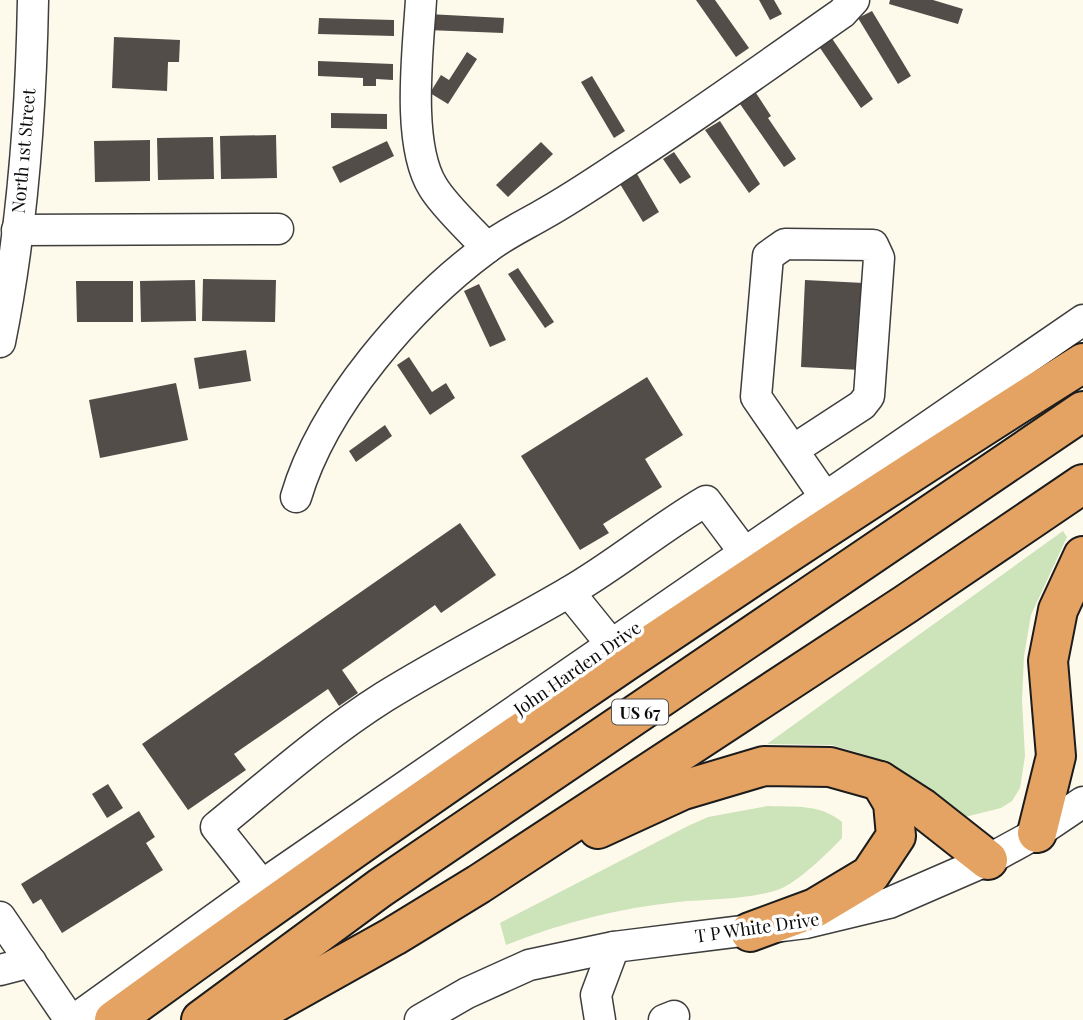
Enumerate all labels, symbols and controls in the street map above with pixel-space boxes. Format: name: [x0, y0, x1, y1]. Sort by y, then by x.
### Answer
street label: North 1st Street: [6, 87, 40, 214]
street label: John Harden Drive: [508, 615, 645, 721]
road number: US 67: [612, 699, 668, 724]
street label: T P White Drive: [693, 906, 821, 948]

